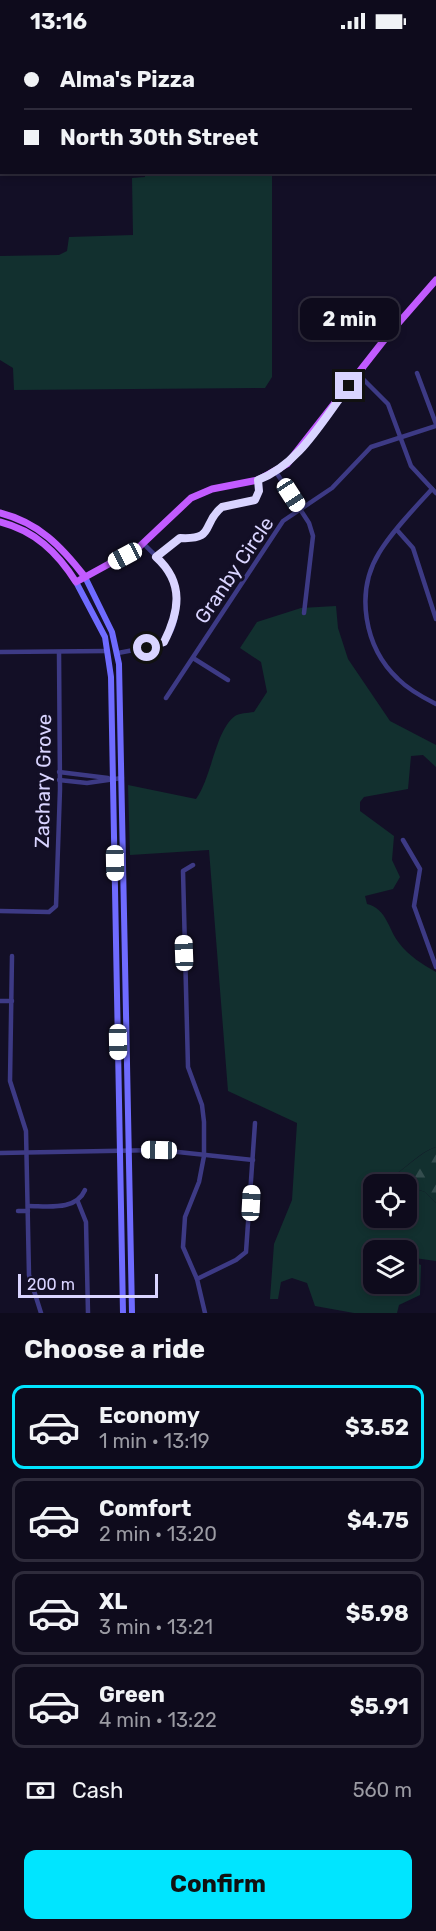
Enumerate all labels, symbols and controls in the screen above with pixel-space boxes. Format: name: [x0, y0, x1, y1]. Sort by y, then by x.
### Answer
text: 13:16: [30, 8, 87, 35]
text: Alma's Pizza: [60, 66, 195, 93]
text: North 30th Street: [60, 124, 258, 151]
callout: 2 min: [300, 299, 398, 341]
text: 2 min: [322, 307, 377, 331]
route end: [335, 372, 362, 399]
car: [274, 475, 308, 515]
street label: Granby Circle: [189, 512, 279, 628]
car: [105, 540, 145, 572]
route start: [133, 634, 160, 661]
street label: Zachary Grove: [30, 714, 56, 848]
car: [106, 845, 124, 881]
car: [174, 935, 194, 971]
car: [109, 1024, 127, 1060]
car: [141, 1141, 177, 1159]
map controls: [363, 1174, 417, 1294]
button: locate: [363, 1174, 417, 1228]
car: [241, 1185, 261, 1221]
button: layers: [363, 1240, 417, 1294]
scale bar: [18, 1271, 158, 1298]
text: 200 m: [27, 1275, 75, 1294]
text: Choose a ride: [24, 1333, 205, 1365]
icon: car: [27, 1400, 81, 1454]
text: Economy: [99, 1402, 200, 1429]
text: $3.52: [345, 1414, 409, 1441]
text: 1 min · 13:19: [99, 1429, 210, 1453]
icon: car: [27, 1493, 81, 1547]
text: Comfort: [99, 1495, 191, 1522]
text: $4.75: [347, 1507, 409, 1534]
text: 2 min · 13:20: [99, 1522, 217, 1546]
icon: car: [27, 1586, 81, 1640]
text: XL: [99, 1588, 127, 1615]
text: $5.98: [346, 1600, 409, 1627]
text: 3 min · 13:21: [99, 1615, 213, 1639]
icon: car: [27, 1679, 81, 1733]
text: Green: [99, 1681, 165, 1708]
text: $5.91: [350, 1693, 409, 1720]
text: 4 min · 13:22: [99, 1708, 217, 1732]
icon: cash: [24, 1774, 57, 1807]
text: Cash: [72, 1777, 123, 1804]
text: 560 m: [353, 1778, 412, 1802]
button: Confirm: [24, 1850, 412, 1919]

